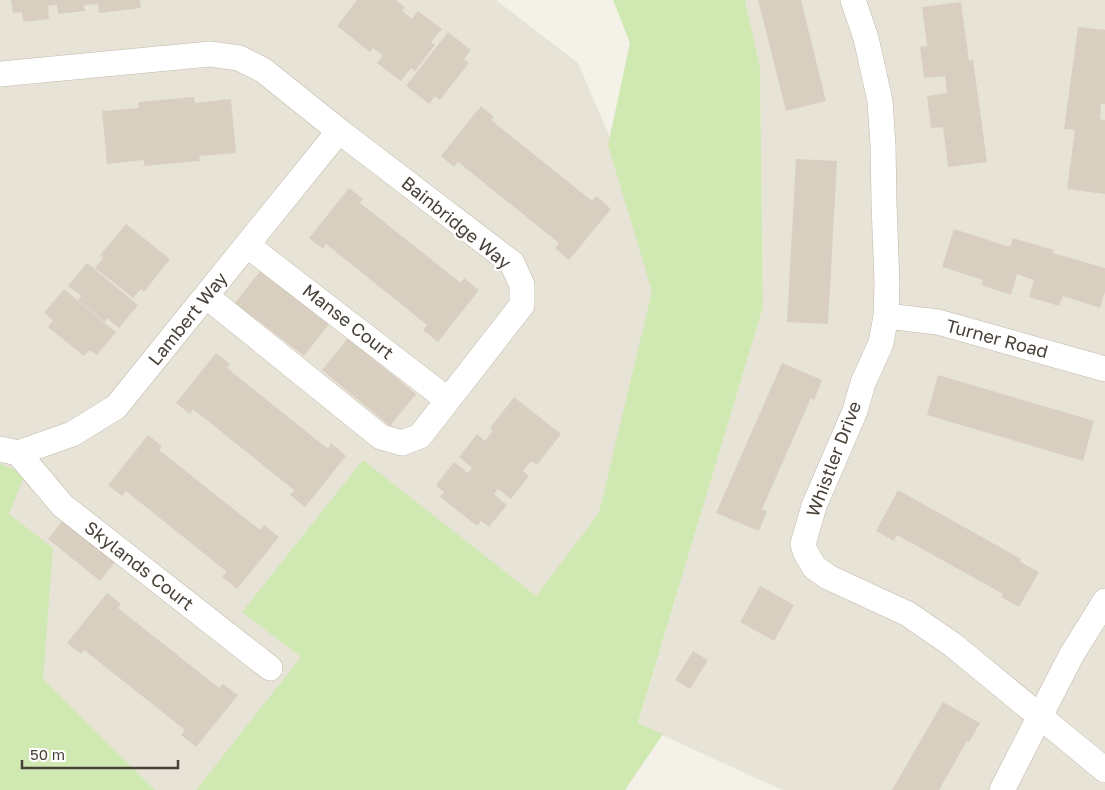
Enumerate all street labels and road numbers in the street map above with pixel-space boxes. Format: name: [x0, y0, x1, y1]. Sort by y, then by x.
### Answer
street label: Bainbridge Way: [397, 171, 516, 273]
street label: Lambert Way: [143, 267, 232, 369]
street label: Manse Court: [299, 279, 399, 364]
street label: Turner Road: [944, 314, 1051, 362]
street label: Whistler Drive: [801, 398, 865, 520]
street label: Skylands Court: [81, 516, 199, 615]

